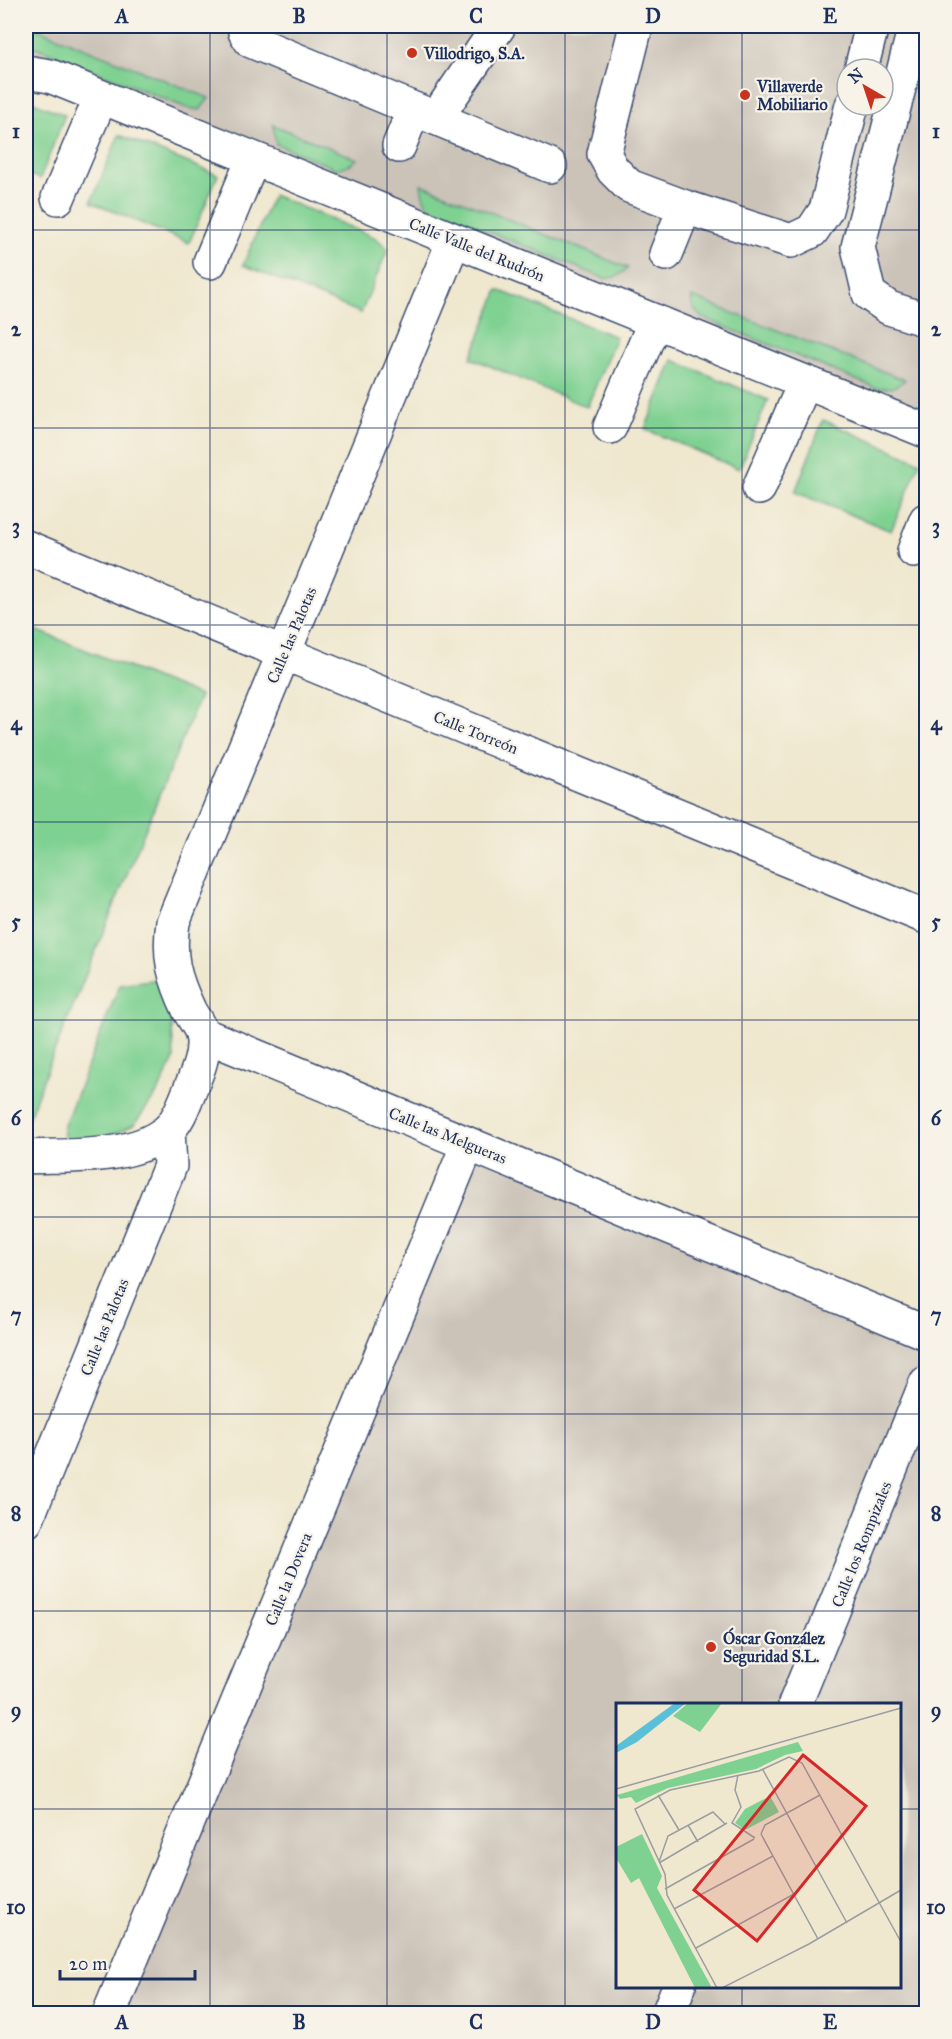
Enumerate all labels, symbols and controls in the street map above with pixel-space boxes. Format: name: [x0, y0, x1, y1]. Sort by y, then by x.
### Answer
text: A: [113, 4, 129, 28]
text: B: [292, 4, 306, 28]
text: C: [469, 4, 483, 28]
text: D: [645, 4, 661, 28]
text: E: [823, 4, 838, 28]
place label: Villodrigo, S.A.: [423, 44, 525, 64]
marker: Villodrigo, S.A.: [405, 46, 419, 60]
north arrow: [835, 57, 895, 117]
text: N: [845, 64, 867, 87]
place label: Villaverde Mobiliario: [756, 77, 828, 114]
marker: Villaverde Mobiliario: [738, 88, 752, 102]
text: 1: [12, 119, 20, 143]
text: 1: [932, 119, 940, 143]
street label: Calle Valle del Rudrón: [406, 214, 548, 285]
text: 2: [11, 317, 22, 341]
text: 2: [931, 317, 942, 341]
text: 3: [12, 514, 20, 539]
text: 3: [932, 514, 940, 539]
street label: Calle las Palotas: [263, 584, 320, 686]
street label: Calle Torreón: [431, 707, 521, 758]
text: 4: [10, 711, 22, 736]
text: 4: [930, 711, 942, 736]
text: 5: [11, 909, 21, 933]
text: 5: [931, 909, 941, 933]
street label: Calle las Melgueras: [386, 1103, 510, 1169]
text: 6: [11, 1106, 23, 1130]
text: 6: [931, 1106, 943, 1130]
street label: Calle las Palotas: [76, 1276, 133, 1379]
text: 7: [11, 1303, 22, 1327]
text: 7: [931, 1303, 942, 1327]
street label: Calle los Rompizales: [828, 1478, 895, 1610]
text: 8: [11, 1501, 21, 1525]
text: 8: [931, 1501, 941, 1525]
street label: Calle la Dovera: [261, 1530, 316, 1628]
place label: Óscar González Seguridad S.L.: [723, 1627, 826, 1667]
marker: Óscar González Seguridad S.L.: [704, 1640, 718, 1654]
text: 9: [11, 1698, 21, 1723]
text: 9: [931, 1698, 941, 1723]
inset map: [616, 1703, 901, 1988]
text: 10: [6, 1895, 26, 1919]
text: 10: [926, 1895, 946, 1919]
scale bar: [60, 1943, 195, 1981]
text: 20 m: [69, 1953, 107, 1975]
text: A: [113, 2010, 129, 2034]
text: B: [292, 2010, 306, 2034]
text: C: [469, 2010, 483, 2034]
text: D: [645, 2010, 661, 2034]
text: E: [823, 2010, 838, 2034]

